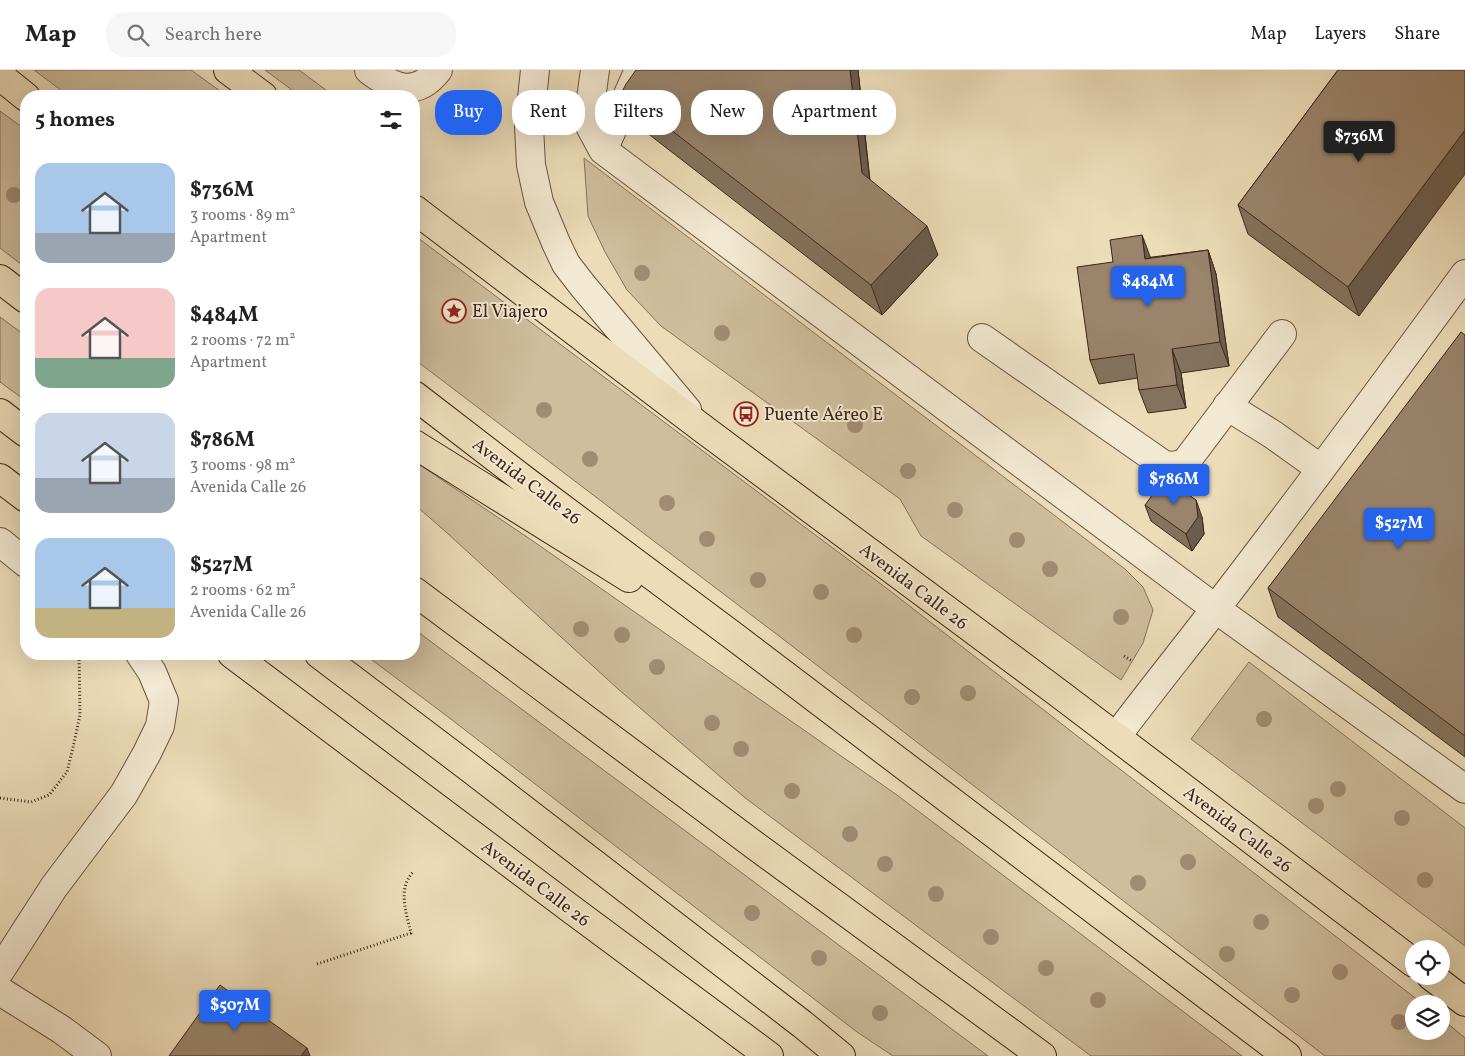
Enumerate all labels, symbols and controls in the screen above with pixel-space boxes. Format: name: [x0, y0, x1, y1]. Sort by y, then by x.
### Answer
search box: [106, 12, 456, 57]
text: Map: [25, 18, 76, 52]
icon: search: [124, 21, 152, 49]
text: Search here: [164, 22, 262, 48]
text: Map: [1250, 22, 1286, 47]
text: Layers: [1314, 22, 1366, 47]
text: Share: [1394, 22, 1440, 47]
chip: Buy: [435, 90, 502, 135]
chip: Rent: [512, 90, 585, 135]
chip: Filters: [595, 90, 681, 135]
chip: New: [691, 90, 763, 135]
chip: Apartment: [773, 90, 896, 135]
text: 5 homes: [35, 106, 115, 135]
icon: filters: [377, 106, 405, 134]
pin: $736M: [1324, 121, 1394, 163]
text: $736M: [1335, 126, 1383, 148]
text: $736M: [190, 176, 254, 205]
icon: home: [75, 183, 135, 243]
text: 3 rooms · 89 m²: [190, 205, 295, 227]
text: Apartment: [190, 227, 267, 249]
pin: $484M: [1113, 266, 1183, 308]
text: $484M: [1122, 271, 1174, 293]
place icon: El Viajero: [441, 298, 467, 324]
place label: El Viajero: [472, 300, 548, 325]
text: $484M: [190, 301, 258, 330]
icon: home: [75, 308, 135, 368]
text: 2 rooms · 72 m²: [190, 330, 295, 352]
text: Apartment: [190, 352, 267, 374]
bus stop icon: Puente Aéreo E: [733, 401, 759, 427]
place label: Puente Aéreo E: [764, 403, 883, 428]
text: $786M: [190, 426, 255, 455]
icon: home: [75, 433, 135, 493]
street label: Avenida Calle 26: [466, 433, 586, 532]
text: 3 rooms · 98 m²: [190, 455, 295, 477]
pin: $786M: [1139, 464, 1209, 506]
text: $786M: [1149, 469, 1199, 491]
text: Avenida Calle 26: [190, 477, 306, 499]
pin: $527M: [1364, 508, 1434, 550]
text: $527M: [1375, 513, 1423, 535]
street label: Avenida Calle 26: [853, 538, 973, 637]
text: $527M: [190, 551, 253, 580]
icon: home: [75, 558, 135, 618]
text: 2 rooms · 62 m²: [190, 580, 296, 602]
text: Avenida Calle 26: [190, 602, 306, 624]
street label: Avenida Calle 26: [1177, 781, 1297, 880]
street label: Avenida Calle 26: [475, 835, 595, 934]
map controls: [1405, 940, 1450, 1040]
button: locate: [1405, 940, 1450, 985]
pin: $507M: [200, 990, 270, 1032]
text: $507M: [210, 995, 260, 1017]
button: layers: [1405, 995, 1450, 1040]

